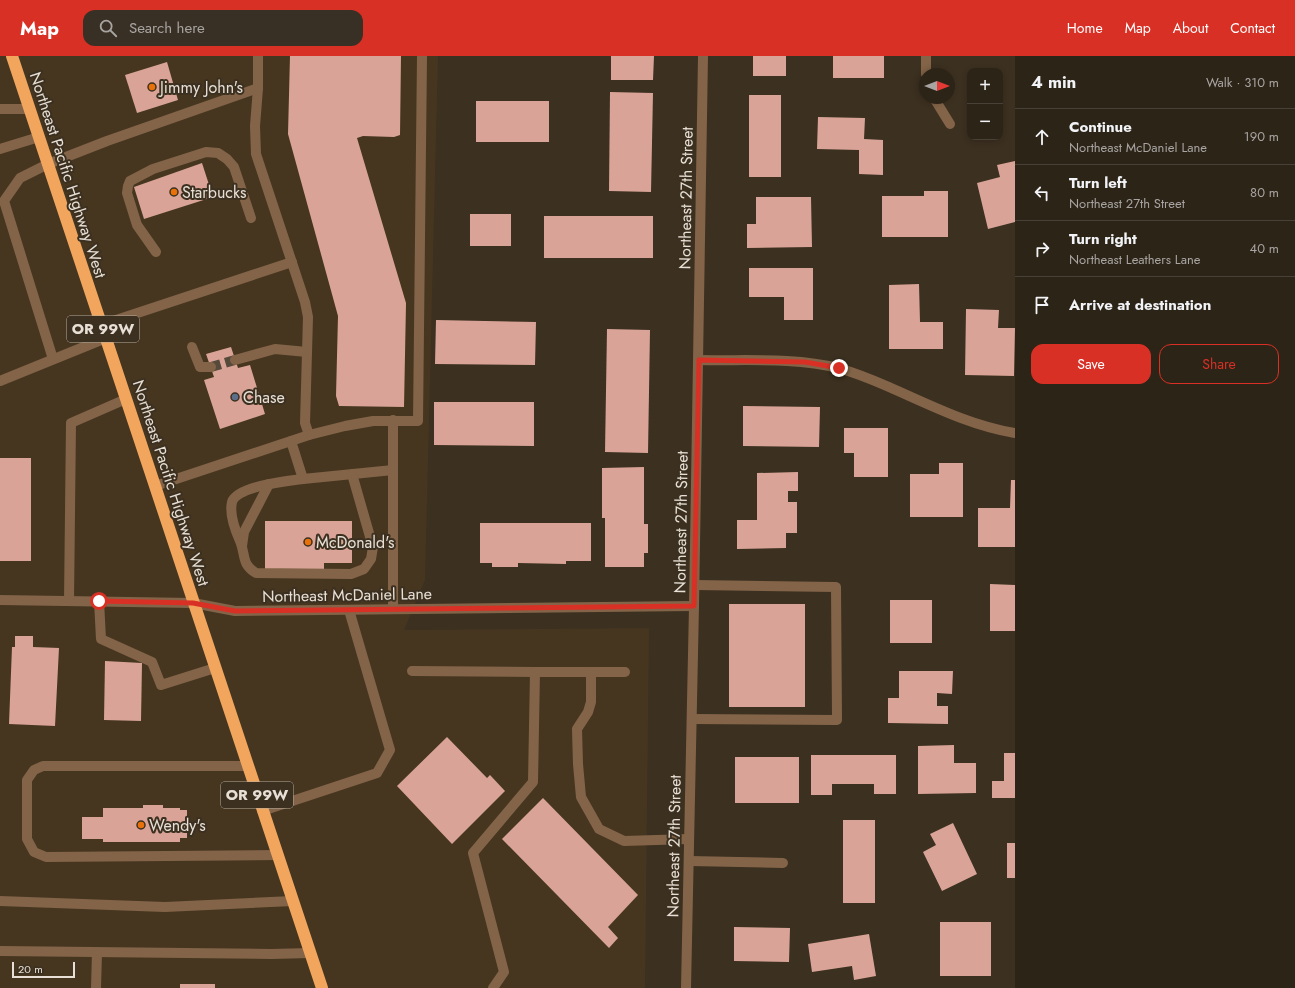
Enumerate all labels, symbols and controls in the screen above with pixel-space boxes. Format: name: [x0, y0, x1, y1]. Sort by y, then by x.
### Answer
search box: [83, 10, 363, 46]
text: Map: [20, 15, 59, 42]
icon: search: [97, 17, 119, 39]
text: Search here: [129, 17, 205, 39]
text: Home: [1067, 18, 1103, 38]
text: Map: [1125, 18, 1151, 38]
text: About: [1173, 18, 1208, 38]
text: Contact: [1230, 18, 1275, 38]
north arrow: [919, 68, 955, 104]
map controls: [967, 68, 1003, 140]
button: +: [967, 68, 1003, 104]
street label: Northeast Pacific Highway West: [24, 69, 112, 281]
text: 4 min: [1031, 70, 1076, 94]
text: Walk · 310 m: [1206, 73, 1279, 92]
place label: Jimmy John's: [158, 76, 243, 99]
marker: Jimmy John's: [147, 82, 157, 92]
button: −: [967, 104, 1003, 140]
text: Continue: [1069, 116, 1132, 138]
street label: Northeast 27th Street: [673, 126, 699, 269]
icon: ahead: [1031, 126, 1053, 148]
text: 190 m: [1244, 127, 1279, 146]
text: Northeast McDaniel Lane: [1069, 138, 1207, 157]
text: Turn left: [1069, 172, 1127, 194]
place label: Starbucks: [182, 181, 246, 204]
icon: left: [1031, 182, 1053, 204]
text: 80 m: [1250, 183, 1279, 202]
marker: Starbucks: [169, 187, 179, 197]
text: Northeast 27th Street: [1069, 194, 1185, 213]
text: Turn right: [1069, 228, 1137, 250]
icon: right: [1031, 238, 1053, 260]
text: 40 m: [1250, 239, 1279, 258]
text: Northeast Leathers Lane: [1069, 250, 1200, 269]
icon: arrive: [1031, 294, 1053, 316]
text: Arrive at destination: [1069, 294, 1211, 316]
road number: OR 99W: [67, 316, 139, 342]
button: Save: [1031, 344, 1151, 384]
button: Share: [1159, 344, 1279, 384]
route end: [830, 359, 848, 377]
street label: Northeast Pacific Highway West: [127, 377, 215, 589]
place label: Chase: [243, 386, 285, 409]
marker: Chase: [230, 392, 240, 402]
street label: Northeast 27th Street: [668, 450, 694, 593]
place label: McDonald's: [316, 531, 395, 554]
marker: McDonald's: [303, 537, 313, 547]
street label: Northeast McDaniel Lane: [262, 582, 432, 608]
route start: [90, 592, 108, 610]
street label: Northeast 27th Street: [661, 774, 687, 917]
road number: OR 99W: [221, 782, 293, 808]
place label: Wendy's: [149, 814, 206, 837]
marker: Wendy's: [136, 820, 146, 830]
scale bar: [12, 960, 75, 979]
text: 20 m: [18, 961, 43, 977]

